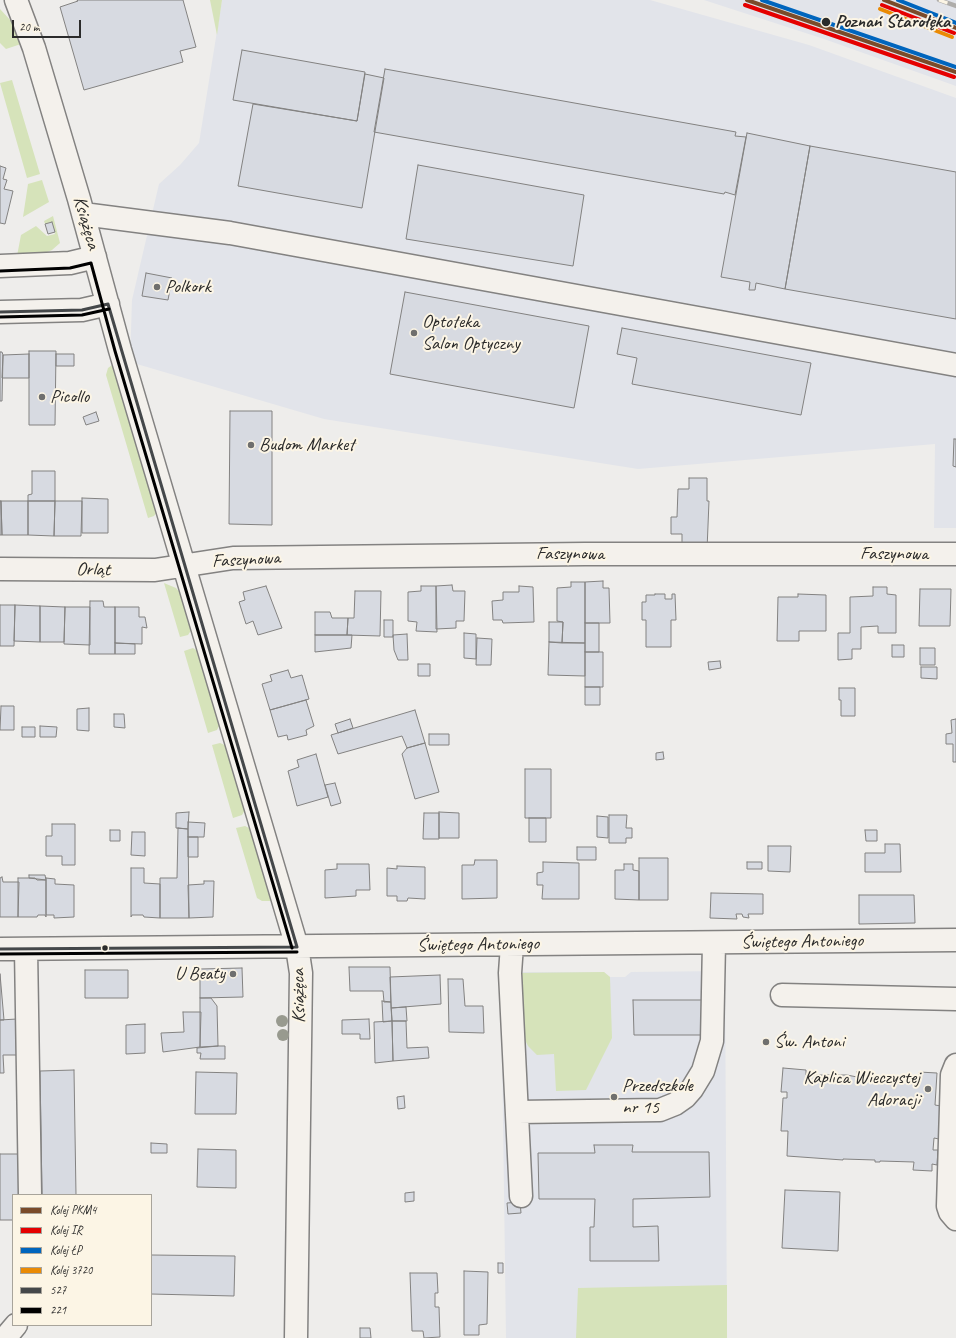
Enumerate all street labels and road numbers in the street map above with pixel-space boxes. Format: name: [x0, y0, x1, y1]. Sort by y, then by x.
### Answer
street label: Książęca: [68, 194, 104, 252]
street label: Faszynowa: [536, 543, 604, 565]
street label: Faszynowa: [860, 543, 928, 565]
street label: Faszynowa: [211, 547, 281, 573]
street label: Orląt: [76, 558, 110, 582]
street label: Świętego Antoniego: [741, 930, 863, 954]
street label: Świętego Antoniego: [417, 933, 539, 957]
street label: Książęca: [287, 969, 311, 1023]

